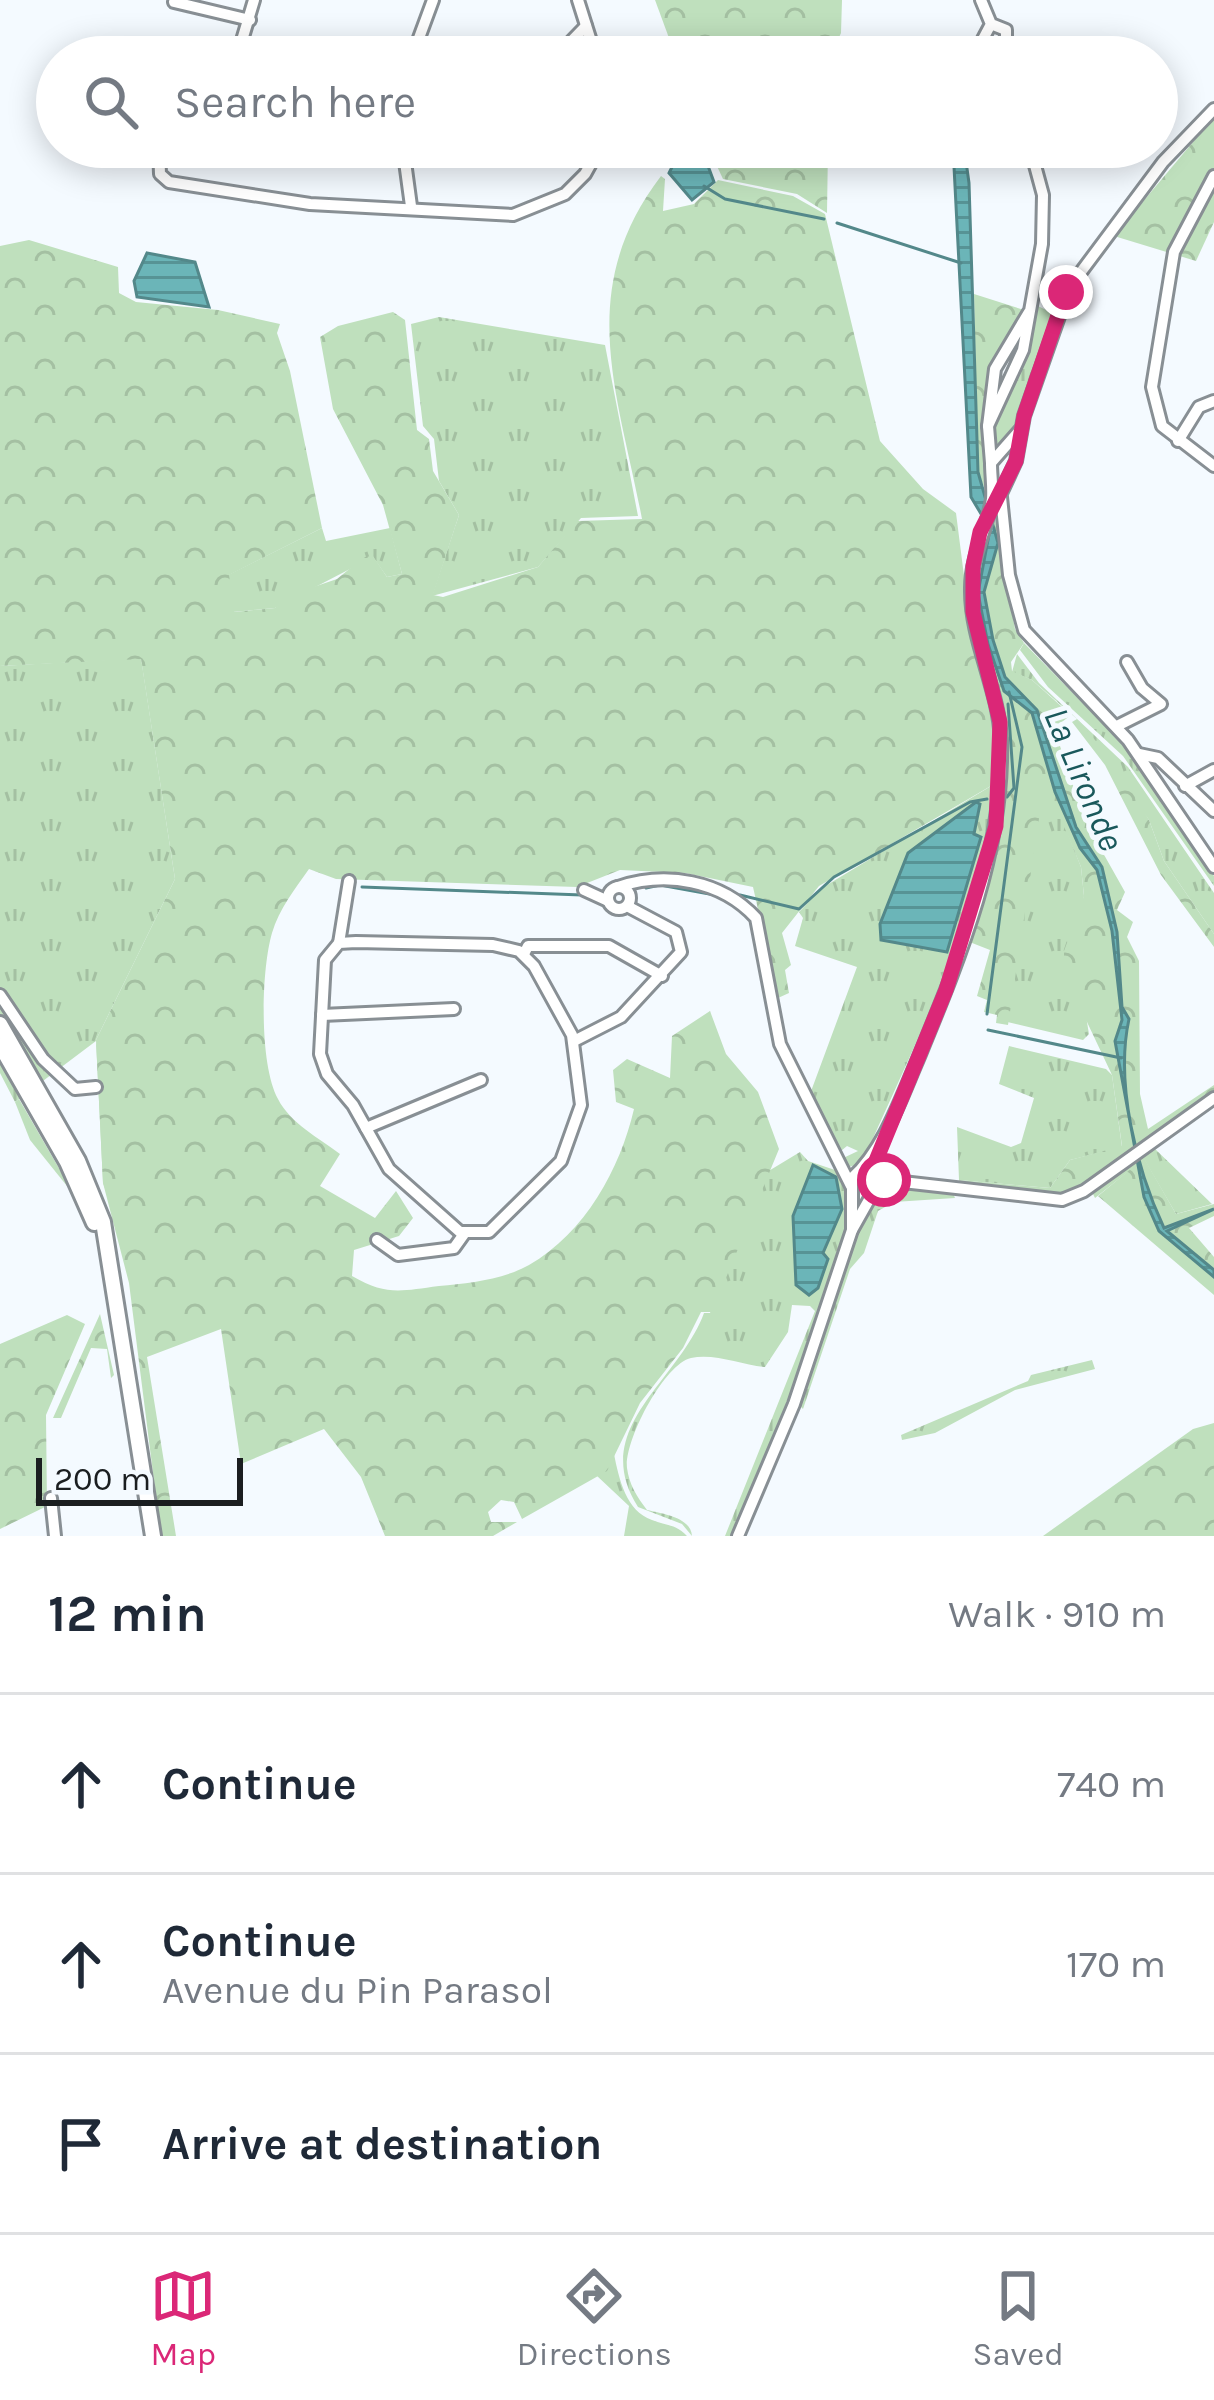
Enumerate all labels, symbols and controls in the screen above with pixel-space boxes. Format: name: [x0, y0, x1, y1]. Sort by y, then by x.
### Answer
search box: [36, 36, 1178, 168]
icon: search: [78, 69, 144, 135]
text: Search here: [174, 76, 416, 128]
route end: [1039, 265, 1093, 319]
water label: La Lironde: [1035, 701, 1133, 857]
route start: [857, 1153, 911, 1207]
scale bar: [36, 1452, 243, 1505]
text: 200 m: [54, 1460, 151, 1498]
text: 12 min: [48, 1584, 207, 1644]
text: Walk · 910 m: [948, 1591, 1166, 1637]
icon: ahead: [48, 1751, 114, 1817]
text: Continue: [162, 1758, 357, 1810]
text: 740 m: [1057, 1761, 1166, 1807]
text: Continue: [162, 1915, 357, 1967]
icon: ahead: [48, 1931, 114, 1997]
text: 170 m: [1066, 1941, 1166, 1987]
text: Avenue du Pin Parasol: [162, 1967, 553, 2013]
icon: arrive: [48, 2111, 114, 2177]
text: Arrive at destination: [162, 2118, 602, 2170]
tab: Map: [150, 2263, 216, 2373]
tab: Directions: [517, 2263, 672, 2373]
tab: Saved: [973, 2263, 1064, 2373]

